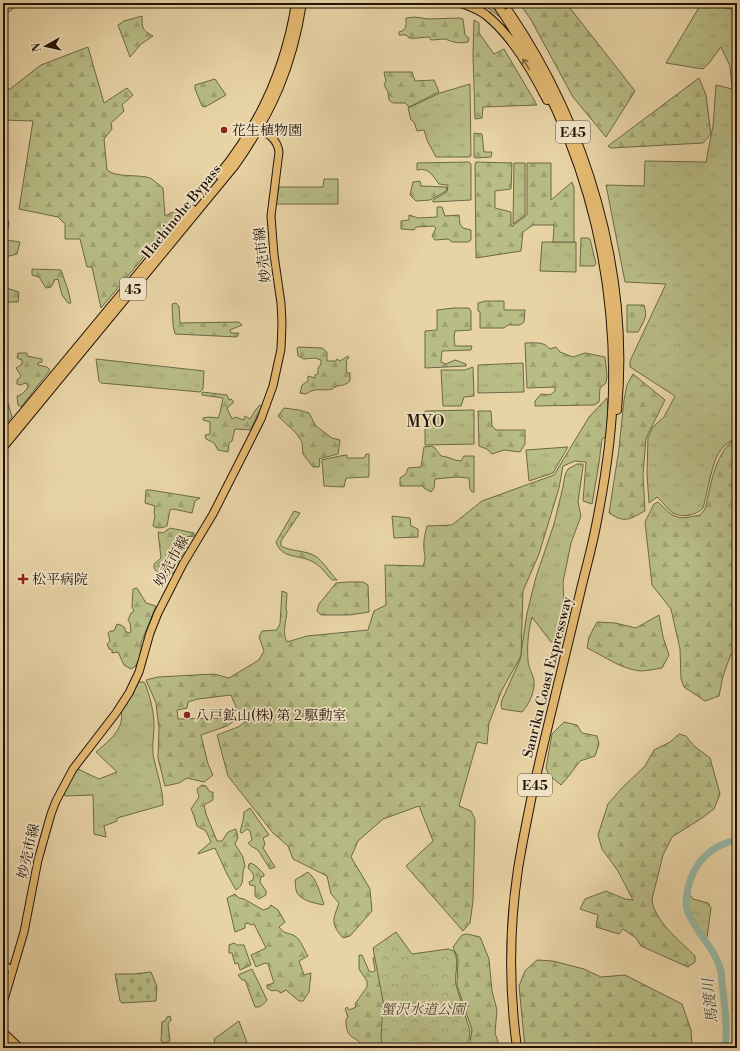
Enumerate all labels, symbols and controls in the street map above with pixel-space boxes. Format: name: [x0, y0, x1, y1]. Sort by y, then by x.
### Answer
north arrow: [26, 26, 66, 66]
text: N: [30, 42, 45, 53]
one-way arrow: [521, 58, 529, 70]
road number: E45: [556, 121, 590, 143]
place label: 花生植物園: [232, 122, 302, 140]
marker: 花生植物園: [219, 125, 229, 135]
street label: Hachinohe Bypass: [138, 161, 225, 263]
street label: 妙売市線: [251, 226, 275, 284]
road number: 45: [120, 278, 146, 300]
district label: MYO: [406, 412, 446, 432]
street label: 妙売市線: [150, 533, 193, 590]
place label: 松平病院: [32, 571, 88, 589]
marker: 松平病院: [17, 573, 29, 585]
street label: Sanriku Coast Expressway: [519, 595, 577, 760]
place label: 八戸鉱山(株) 第２駆動室: [195, 707, 347, 725]
marker: 八戸鉱山(株) 第２駆動室: [182, 710, 192, 720]
road number: E45: [518, 774, 552, 796]
street label: 妙売市線: [14, 822, 44, 881]
water label: 馬渡川: [698, 976, 722, 1024]
park label: 蟹沢水道公園: [381, 1001, 467, 1019]

